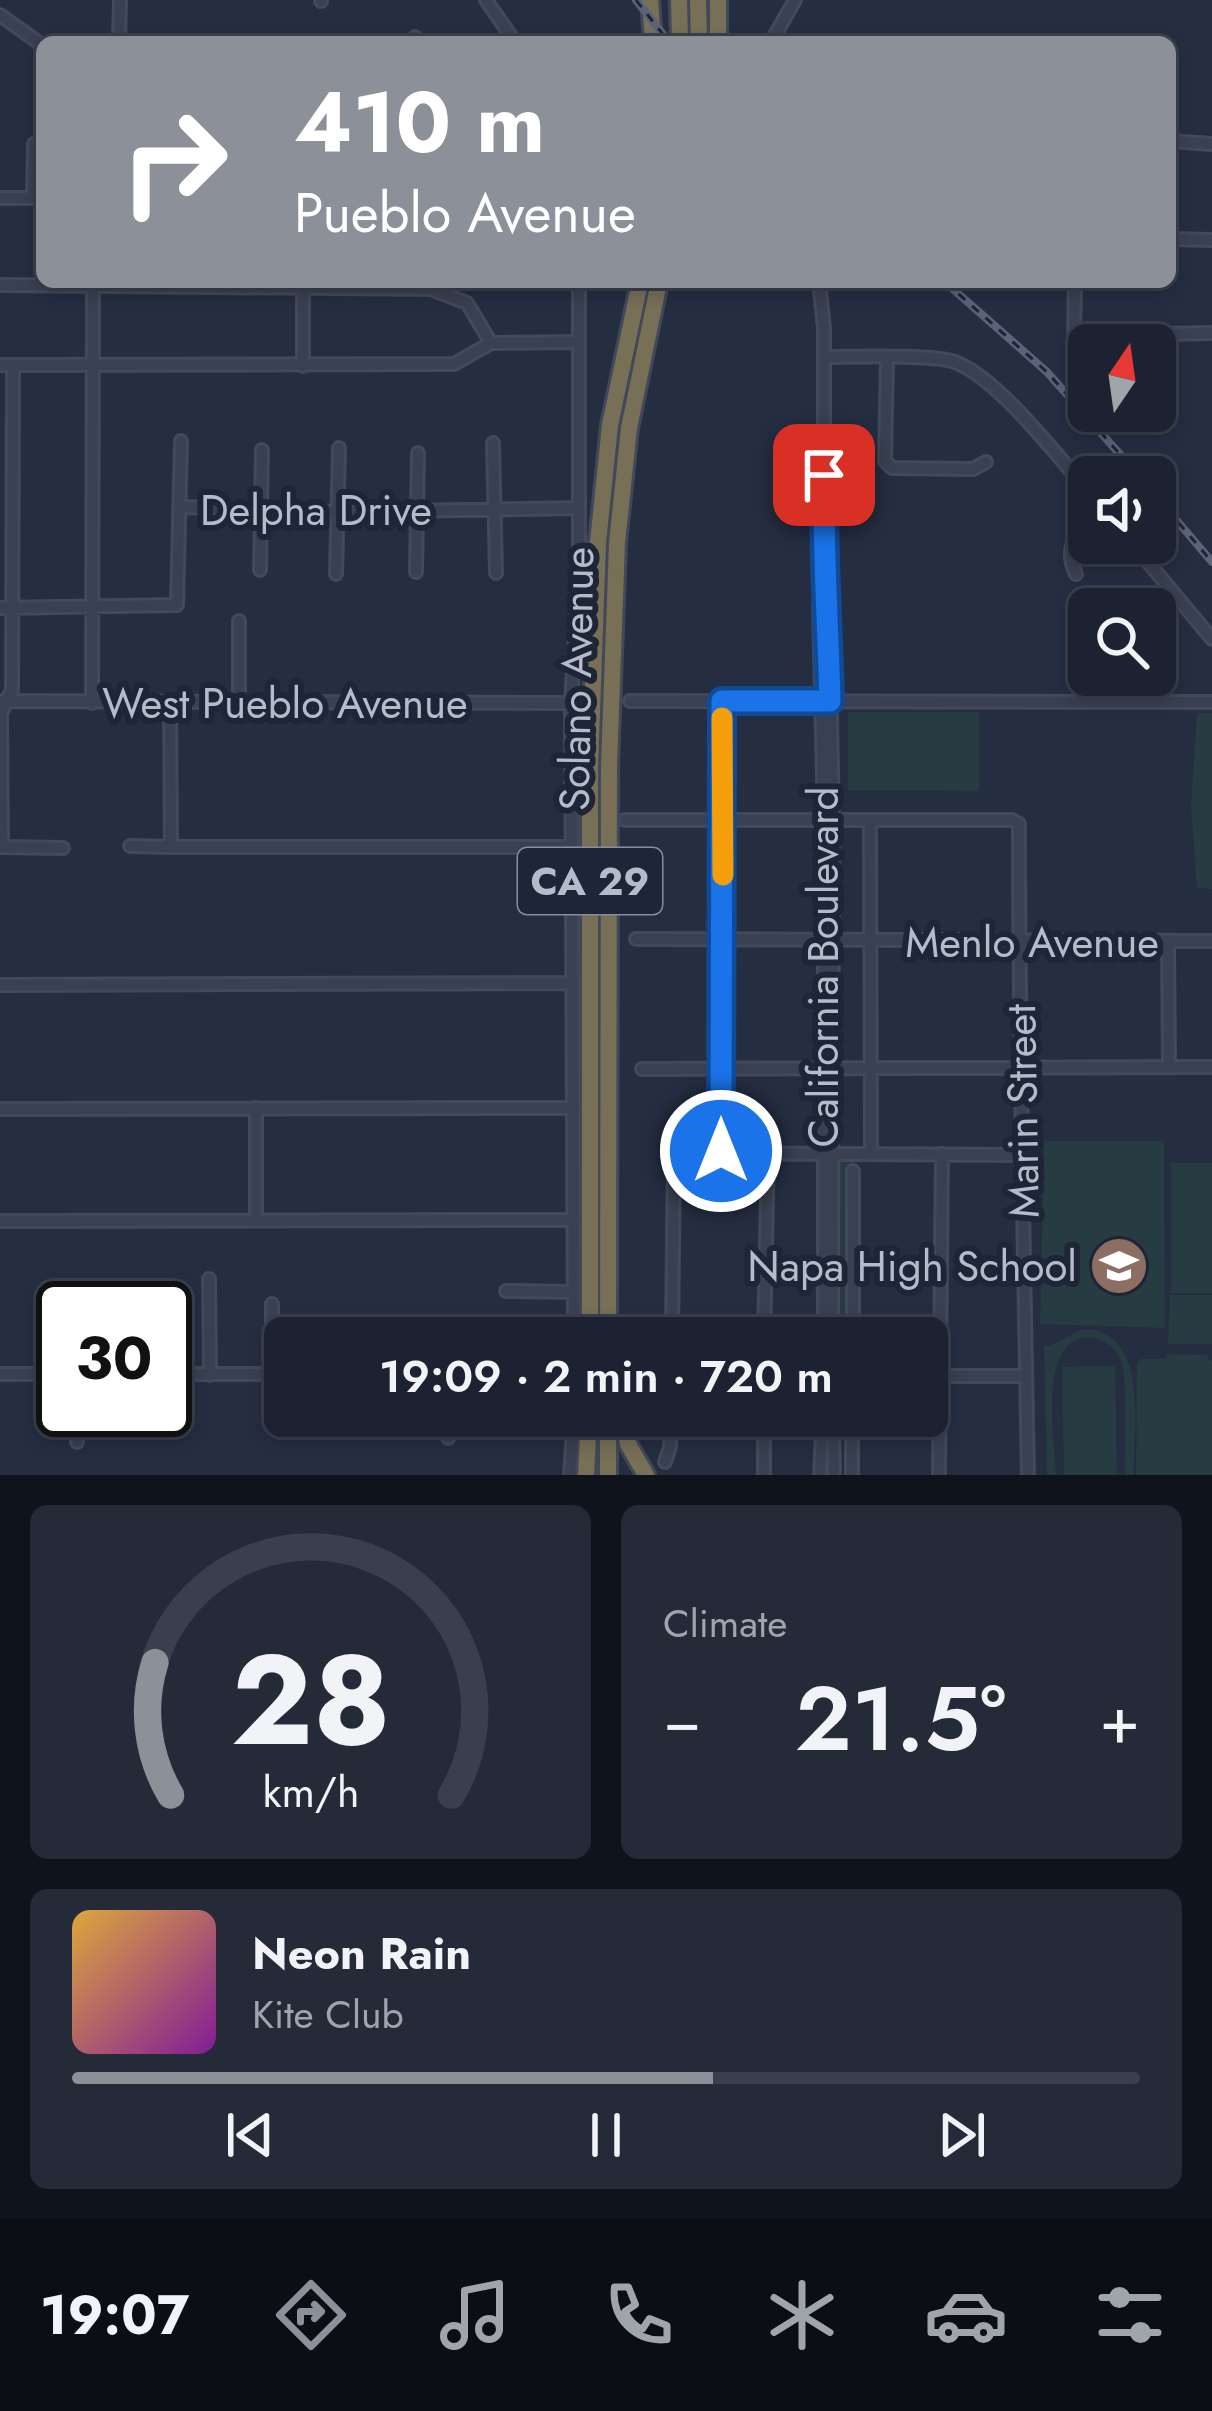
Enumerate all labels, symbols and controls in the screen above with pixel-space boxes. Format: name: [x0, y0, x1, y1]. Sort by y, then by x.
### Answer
text: 410 m: [294, 62, 545, 184]
icon: right: [96, 84, 252, 240]
text: Pueblo Avenue: [294, 174, 636, 252]
north arrow: [1068, 324, 1176, 432]
map controls: [1068, 324, 1176, 696]
pin: [773, 424, 875, 526]
icon: arrive: [791, 442, 857, 508]
button: sound: [1068, 456, 1176, 564]
street label: Delpha Drive: [200, 480, 432, 541]
street label: Solano Avenue: [544, 546, 609, 812]
button: search: [1068, 588, 1176, 696]
street label: West Pueblo Avenue: [102, 673, 468, 734]
street label: California Boulevard: [793, 787, 854, 1147]
road number: CA 29: [518, 848, 662, 914]
street label: Menlo Avenue: [905, 912, 1159, 973]
street label: Marin Street: [990, 1003, 1055, 1219]
position arrow: [658, 1088, 784, 1214]
school or university icon: Napa High School: [1088, 1235, 1150, 1297]
place label: Napa High School: [747, 1236, 1077, 1297]
speed limit sign: 30: [36, 1281, 192, 1437]
text: 19:09 · 2 min · 720 m: [379, 1344, 833, 1409]
text: Climate: [663, 1595, 787, 1652]
text: 28: [230, 1610, 391, 1791]
text: 21.5°: [795, 1654, 1006, 1784]
text: −: [663, 1672, 702, 1768]
text: +: [1099, 1672, 1140, 1768]
text: km/h: [262, 1761, 359, 1823]
text: Neon Rain: [252, 1921, 471, 1986]
text: Kite Club: [252, 1986, 404, 2043]
icon: previous: [217, 2102, 283, 2168]
icon: pause: [573, 2102, 639, 2168]
icon: next: [929, 2102, 995, 2168]
icon: directions: [269, 2273, 353, 2357]
icon: music: [433, 2273, 517, 2357]
icon: phone: [597, 2273, 681, 2357]
icon: climate: [760, 2273, 844, 2357]
icon: car: [924, 2273, 1008, 2357]
icon: filters: [1088, 2273, 1172, 2357]
text: 19:07: [40, 2276, 189, 2354]

